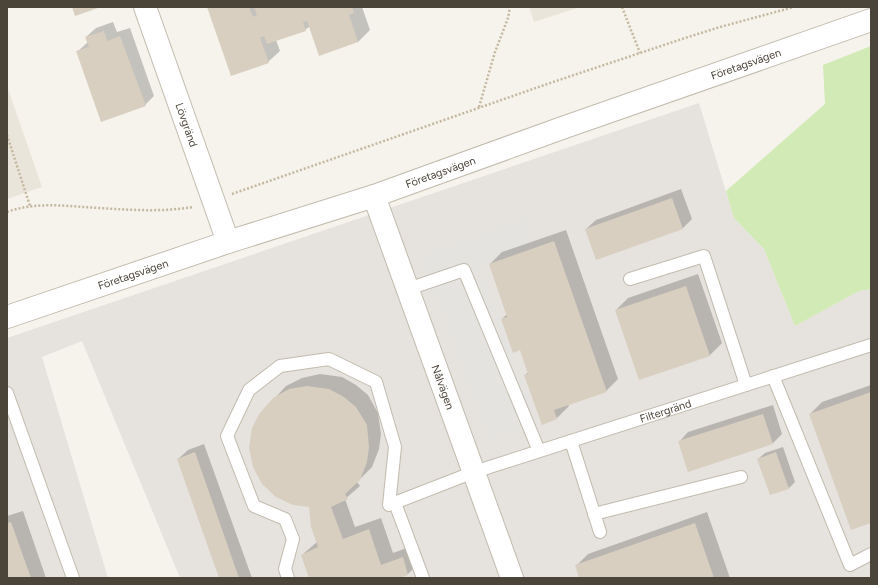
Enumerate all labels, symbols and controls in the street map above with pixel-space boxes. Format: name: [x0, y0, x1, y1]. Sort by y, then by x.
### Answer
street label: Företagsvägen: [709, 46, 783, 83]
street label: Lövgränd: [172, 101, 200, 149]
street label: Företagsvägen: [404, 154, 477, 191]
street label: Företagsvägen: [96, 257, 170, 293]
street label: Nålvägen: [428, 363, 457, 411]
street label: Filtergränd: [638, 397, 693, 426]

